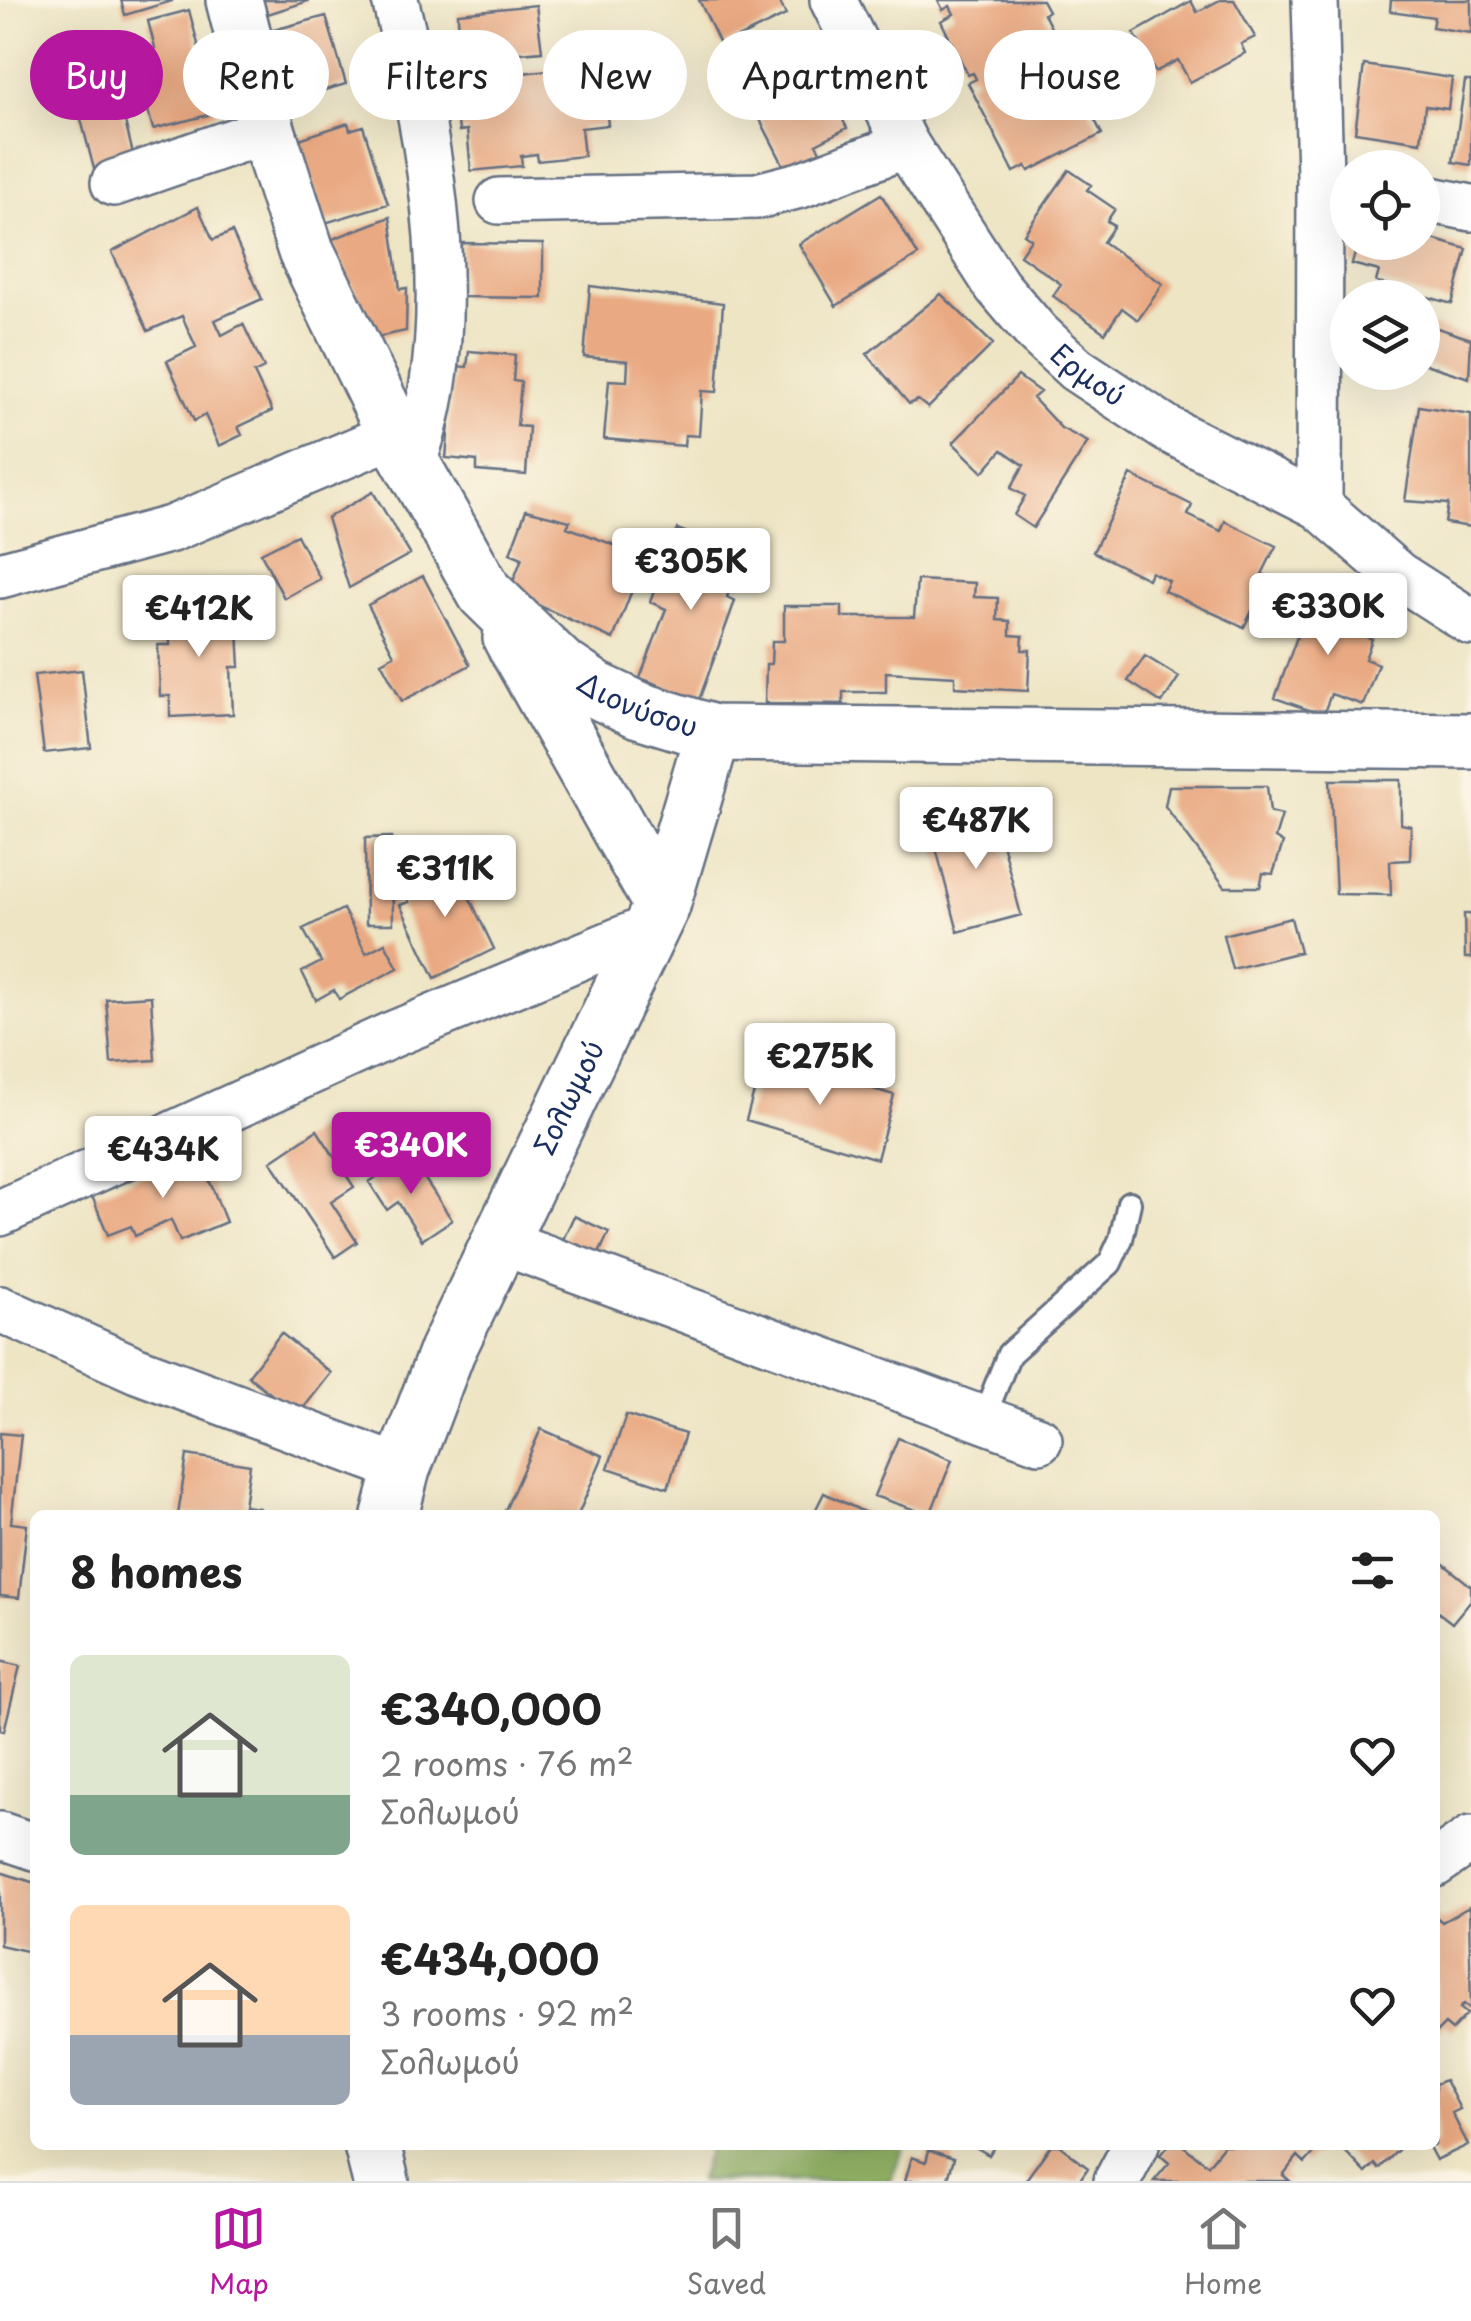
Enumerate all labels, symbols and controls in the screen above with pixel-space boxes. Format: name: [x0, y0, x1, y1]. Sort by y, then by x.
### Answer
chip: Buy: [30, 30, 163, 120]
chip: Rent: [183, 30, 329, 120]
chip: Filters: [349, 30, 523, 120]
chip: New: [543, 30, 687, 120]
chip: Apartment: [707, 30, 964, 120]
chip: House: [984, 30, 1156, 120]
map controls: [1330, 150, 1440, 390]
button: locate: [1330, 150, 1440, 260]
button: layers: [1330, 280, 1440, 390]
street label: Ερμού: [1041, 333, 1134, 416]
pin: €305K: [621, 528, 761, 613]
text: €305K: [634, 536, 748, 584]
pin: €330K: [1258, 573, 1398, 658]
pin: €412K: [129, 575, 269, 660]
text: €330K: [1271, 581, 1385, 629]
text: €412K: [145, 583, 253, 631]
street label: Διονύσου: [569, 661, 704, 747]
pin: €487K: [906, 787, 1046, 872]
text: €487K: [922, 795, 1030, 843]
pin: €311K: [375, 835, 515, 920]
text: €311K: [396, 843, 494, 891]
pin: €275K: [750, 1023, 890, 1108]
text: €275K: [766, 1031, 874, 1079]
street label: Σολωμού: [522, 1033, 614, 1162]
pin: €340K: [341, 1112, 481, 1197]
pin: €434K: [93, 1116, 233, 1201]
text: €340K: [354, 1120, 468, 1168]
text: €434K: [107, 1124, 219, 1172]
text: 8 homes: [70, 1539, 243, 1602]
icon: filters: [1345, 1543, 1400, 1598]
text: €340,000: [380, 1676, 602, 1739]
icon: home: [150, 1695, 270, 1815]
icon: heart: [1345, 1728, 1400, 1783]
text: 2 rooms · 76 m²: [380, 1739, 634, 1787]
text: Σολωμού: [380, 1787, 520, 1835]
text: €434,000: [380, 1926, 599, 1989]
icon: home: [150, 1945, 270, 2065]
icon: heart: [1345, 1978, 1400, 2033]
text: 3 rooms · 92 m²: [380, 1989, 634, 2037]
text: Σολωμού: [380, 2037, 520, 2085]
tab: Map: [209, 2201, 269, 2304]
tab: Saved: [687, 2201, 766, 2304]
tab: Home: [1184, 2201, 1262, 2304]

